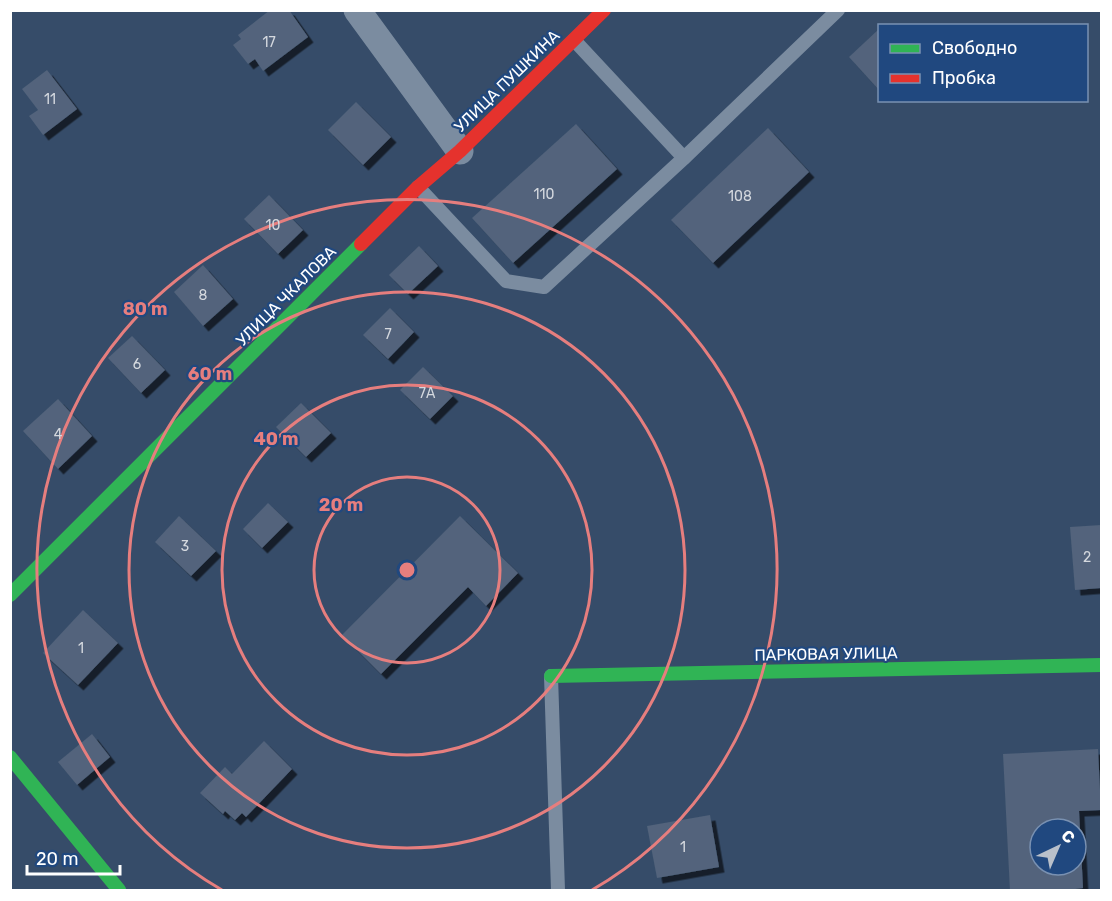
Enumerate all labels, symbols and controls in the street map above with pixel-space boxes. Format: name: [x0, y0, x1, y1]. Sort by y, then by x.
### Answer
legend: [878, 24, 1088, 102]
street label: УЛИЦА ПУШКИНА: [450, 26, 564, 136]
house number: 17: [262, 34, 276, 51]
text: Свободно: [932, 37, 1017, 59]
text: Пробка: [932, 67, 996, 89]
house number: 11: [44, 91, 56, 108]
house number: 110: [534, 186, 555, 203]
house number: 108: [728, 188, 752, 205]
house number: 10: [266, 217, 281, 234]
street label: УЛИЦА ЧКАЛОВА: [232, 242, 340, 350]
house number: 8: [199, 287, 208, 304]
text: 80 m: [123, 298, 167, 320]
house number: 7: [384, 326, 392, 343]
house number: 6: [133, 356, 141, 373]
text: 60 m: [188, 363, 232, 385]
house number: 7А: [419, 385, 436, 402]
house number: 4: [54, 426, 63, 443]
text: 40 m: [254, 428, 298, 450]
text: 20 m: [319, 494, 363, 516]
house number: 3: [181, 538, 189, 555]
house number: 2: [1083, 549, 1091, 566]
centre of rings: [397, 560, 417, 580]
house number: 1: [78, 640, 84, 657]
street label: ПАРКОВАЯ УЛИЦА: [754, 643, 898, 665]
north arrow: [1028, 817, 1088, 877]
text: С: [1057, 826, 1079, 847]
scale bar: [27, 838, 120, 876]
house number: 1: [680, 839, 686, 856]
text: 20 m: [36, 848, 78, 870]

